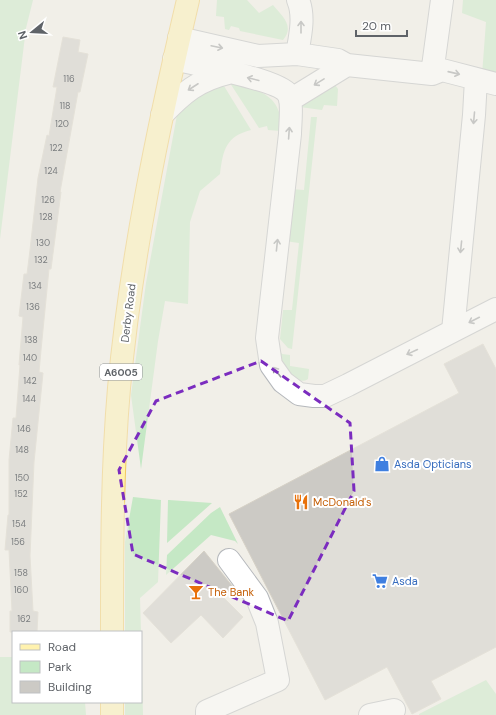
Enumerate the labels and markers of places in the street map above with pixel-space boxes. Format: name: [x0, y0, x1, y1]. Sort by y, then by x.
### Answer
shop icon: Asda Opticians: [373, 455, 391, 473]
place label: Asda Opticians: [394, 457, 472, 471]
restaurant icon: McDonald's: [292, 493, 310, 511]
place label: McDonald's: [313, 495, 372, 509]
supermarket icon: Asda: [371, 572, 389, 590]
place label: Asda: [392, 574, 418, 588]
bar icon: The Bank: [187, 583, 205, 601]
place label: The Bank: [208, 585, 255, 599]

